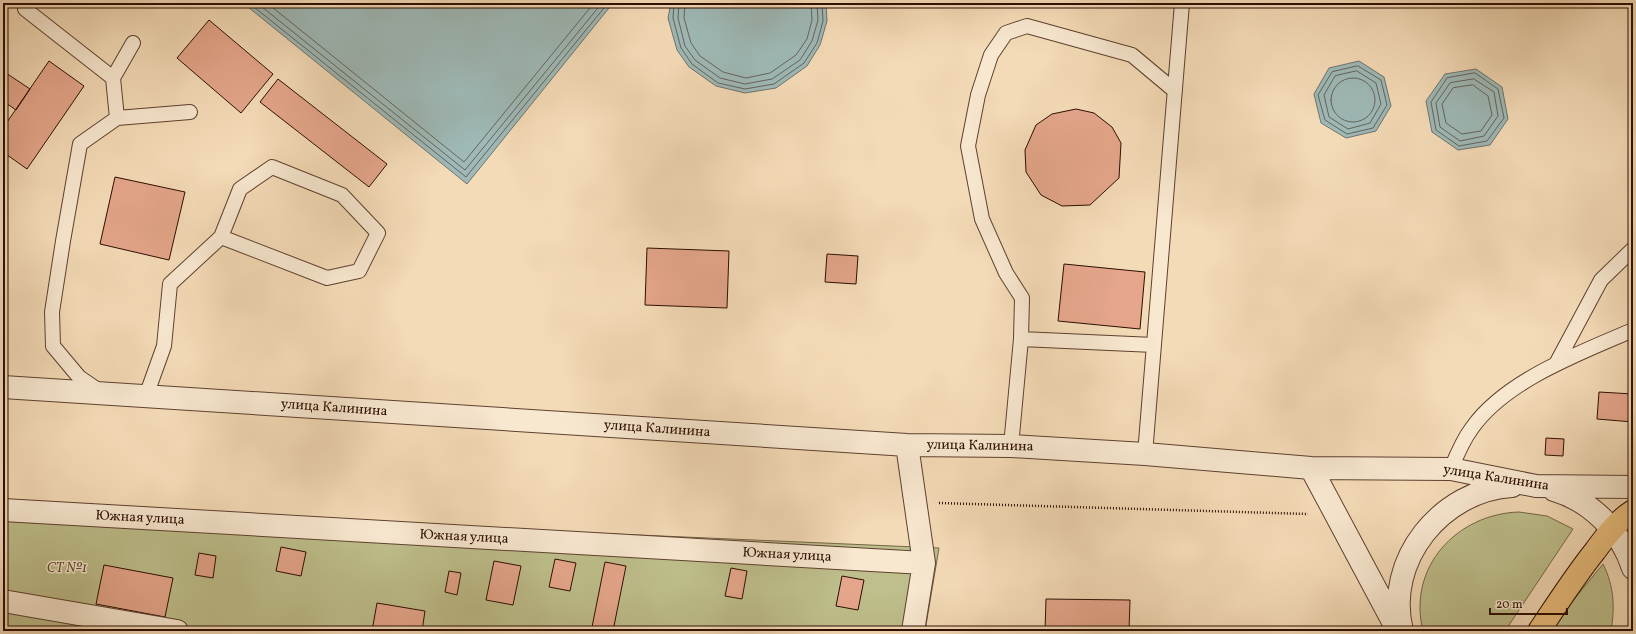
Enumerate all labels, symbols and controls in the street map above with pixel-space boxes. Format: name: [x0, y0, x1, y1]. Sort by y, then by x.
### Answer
street label: улица Калинина: [280, 395, 388, 421]
street label: улица Калинина: [603, 416, 711, 442]
street label: улица Калинина: [926, 436, 1034, 456]
street label: улица Калинина: [1442, 460, 1550, 496]
street label: Южная улица: [95, 506, 185, 530]
street label: Южная улица: [419, 525, 509, 549]
street label: Южная улица: [742, 543, 832, 567]
park label: СТ №1: [47, 559, 87, 578]
scale bar: [1490, 590, 1567, 616]
text: 20 m: [1496, 597, 1523, 613]

